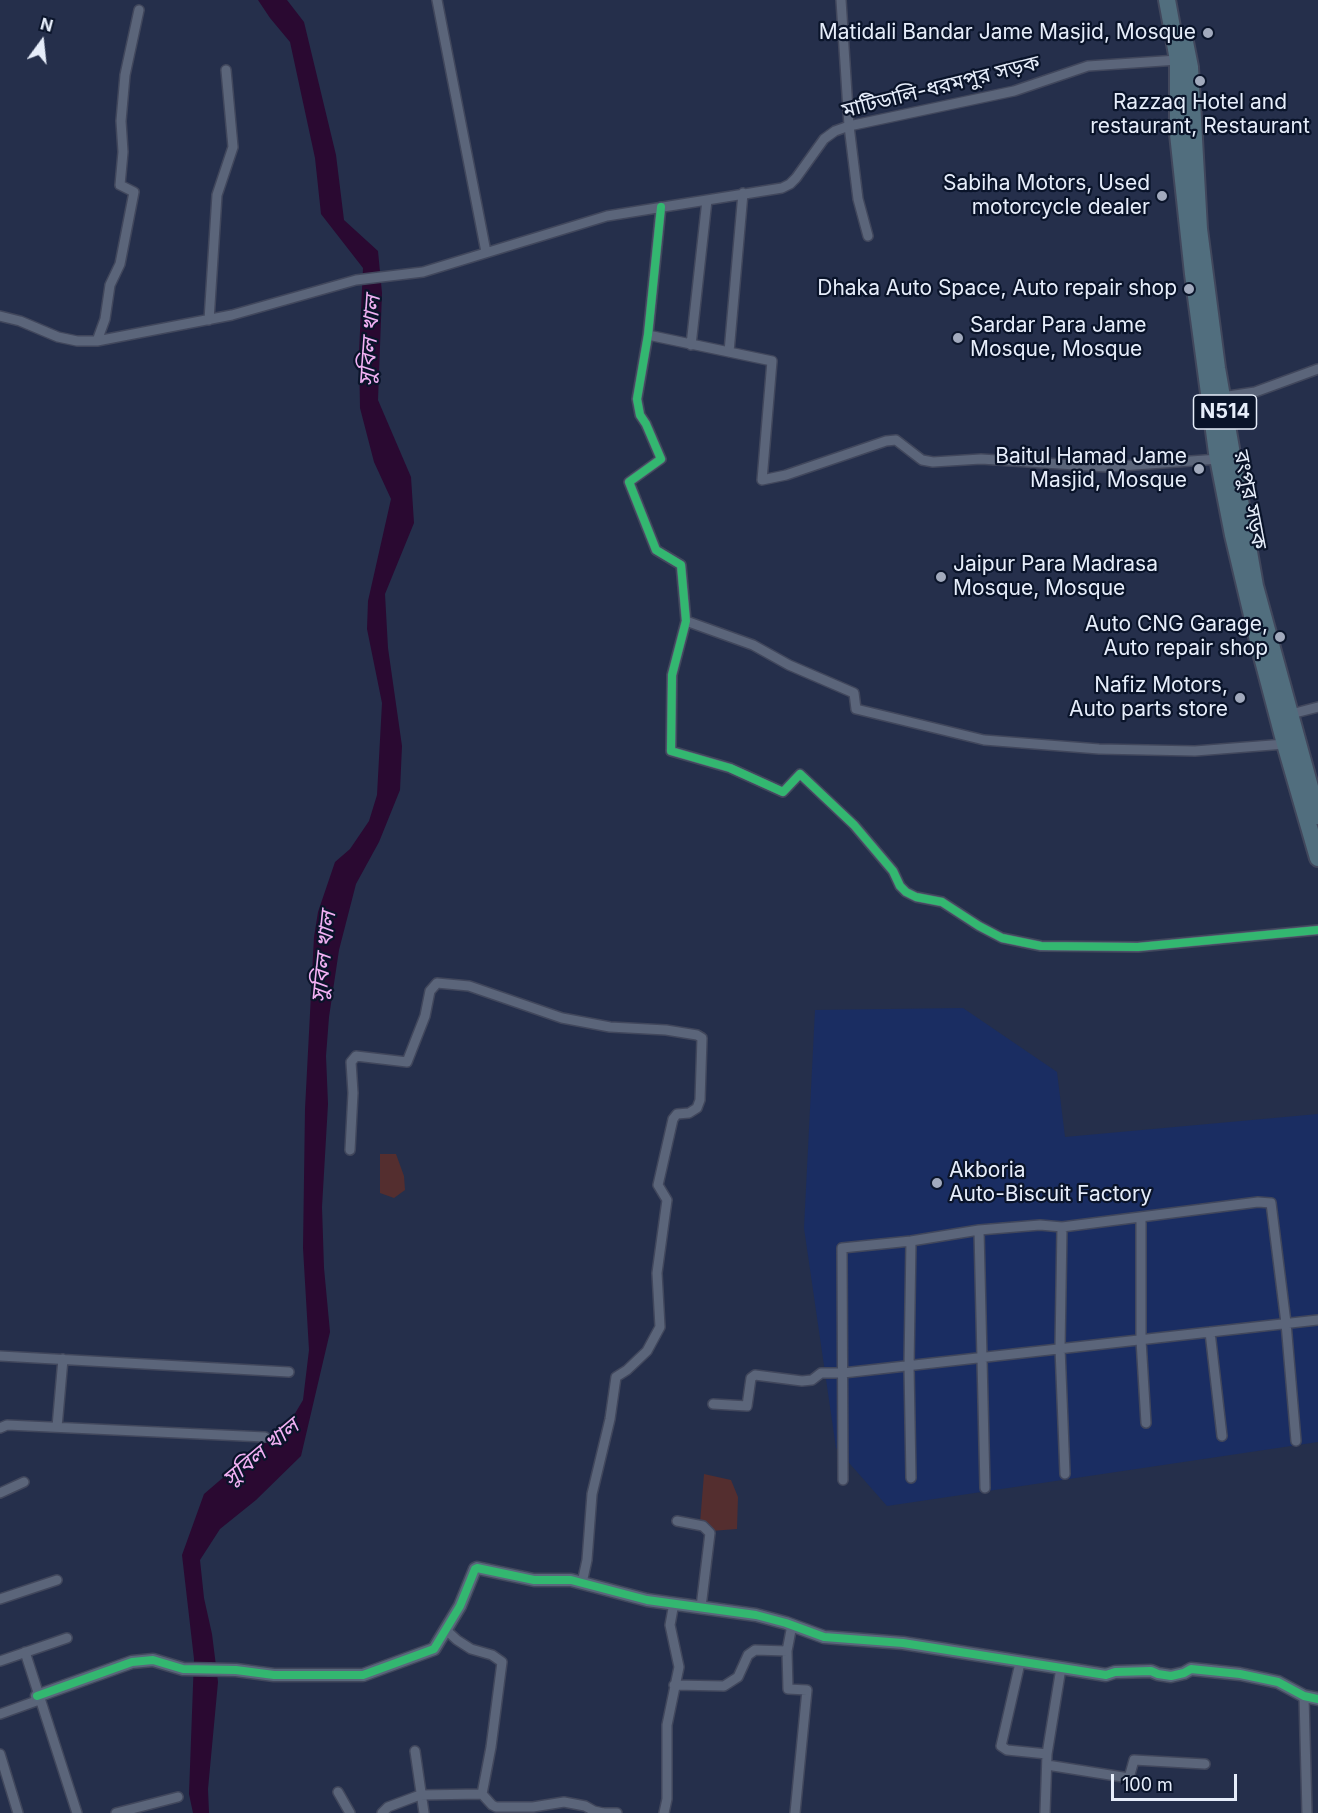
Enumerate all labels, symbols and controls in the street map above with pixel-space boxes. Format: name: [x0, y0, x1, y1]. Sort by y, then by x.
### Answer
north arrow: [12, 12, 72, 72]
text: N: [38, 13, 55, 36]
place label: Matidali Bandar Jame Masjid, Mosque: [819, 20, 1196, 46]
marker: Matidali Bandar Jame Masjid, Mosque: [1201, 26, 1215, 40]
street label: মাটিডালি-ধরমপুর সড়ক: [839, 50, 1043, 124]
marker: Razzaq Hotel and restaurant, Restaurant: [1193, 74, 1207, 88]
place label: Razzaq Hotel and restaurant, Restaurant: [1090, 90, 1310, 140]
place label: Sabiha Motors, Used motorcycle dealer: [943, 171, 1150, 221]
marker: Sabiha Motors, Used motorcycle dealer: [1155, 189, 1169, 203]
place label: Dhaka Auto Space, Auto repair shop: [817, 276, 1177, 302]
marker: Dhaka Auto Space, Auto repair shop: [1182, 282, 1196, 296]
water label: সুবিল খাল: [354, 294, 386, 388]
place label: Sardar Para Jame Mosque, Mosque: [970, 313, 1147, 363]
marker: Sardar Para Jame Mosque, Mosque: [951, 331, 965, 345]
road number: N514: [1194, 395, 1256, 429]
place label: Baitul Hamad Jame Masjid, Mosque: [995, 444, 1187, 494]
street label: রংপুর সড়ক: [1228, 448, 1272, 552]
marker: Baitul Hamad Jame Masjid, Mosque: [1192, 462, 1206, 476]
place label: Jaipur Para Madrasa Mosque, Mosque: [953, 552, 1158, 602]
marker: Jaipur Para Madrasa Mosque, Mosque: [934, 570, 948, 584]
place label: Auto CNG Garage, Auto repair shop: [1085, 612, 1268, 662]
marker: Auto CNG Garage, Auto repair shop: [1273, 630, 1287, 644]
place label: Nafiz Motors, Auto parts store: [1069, 673, 1228, 723]
marker: Nafiz Motors, Auto parts store: [1233, 691, 1247, 705]
water label: সুবিল খাল: [306, 910, 342, 1004]
place label: Akboria Auto-Biscuit Factory: [949, 1158, 1152, 1208]
marker: Akboria Auto-Biscuit Factory: [930, 1176, 944, 1190]
water label: সুবিল খাল: [218, 1414, 304, 1492]
scale bar: [1114, 1762, 1240, 1800]
text: 100 m: [1122, 1774, 1173, 1795]

